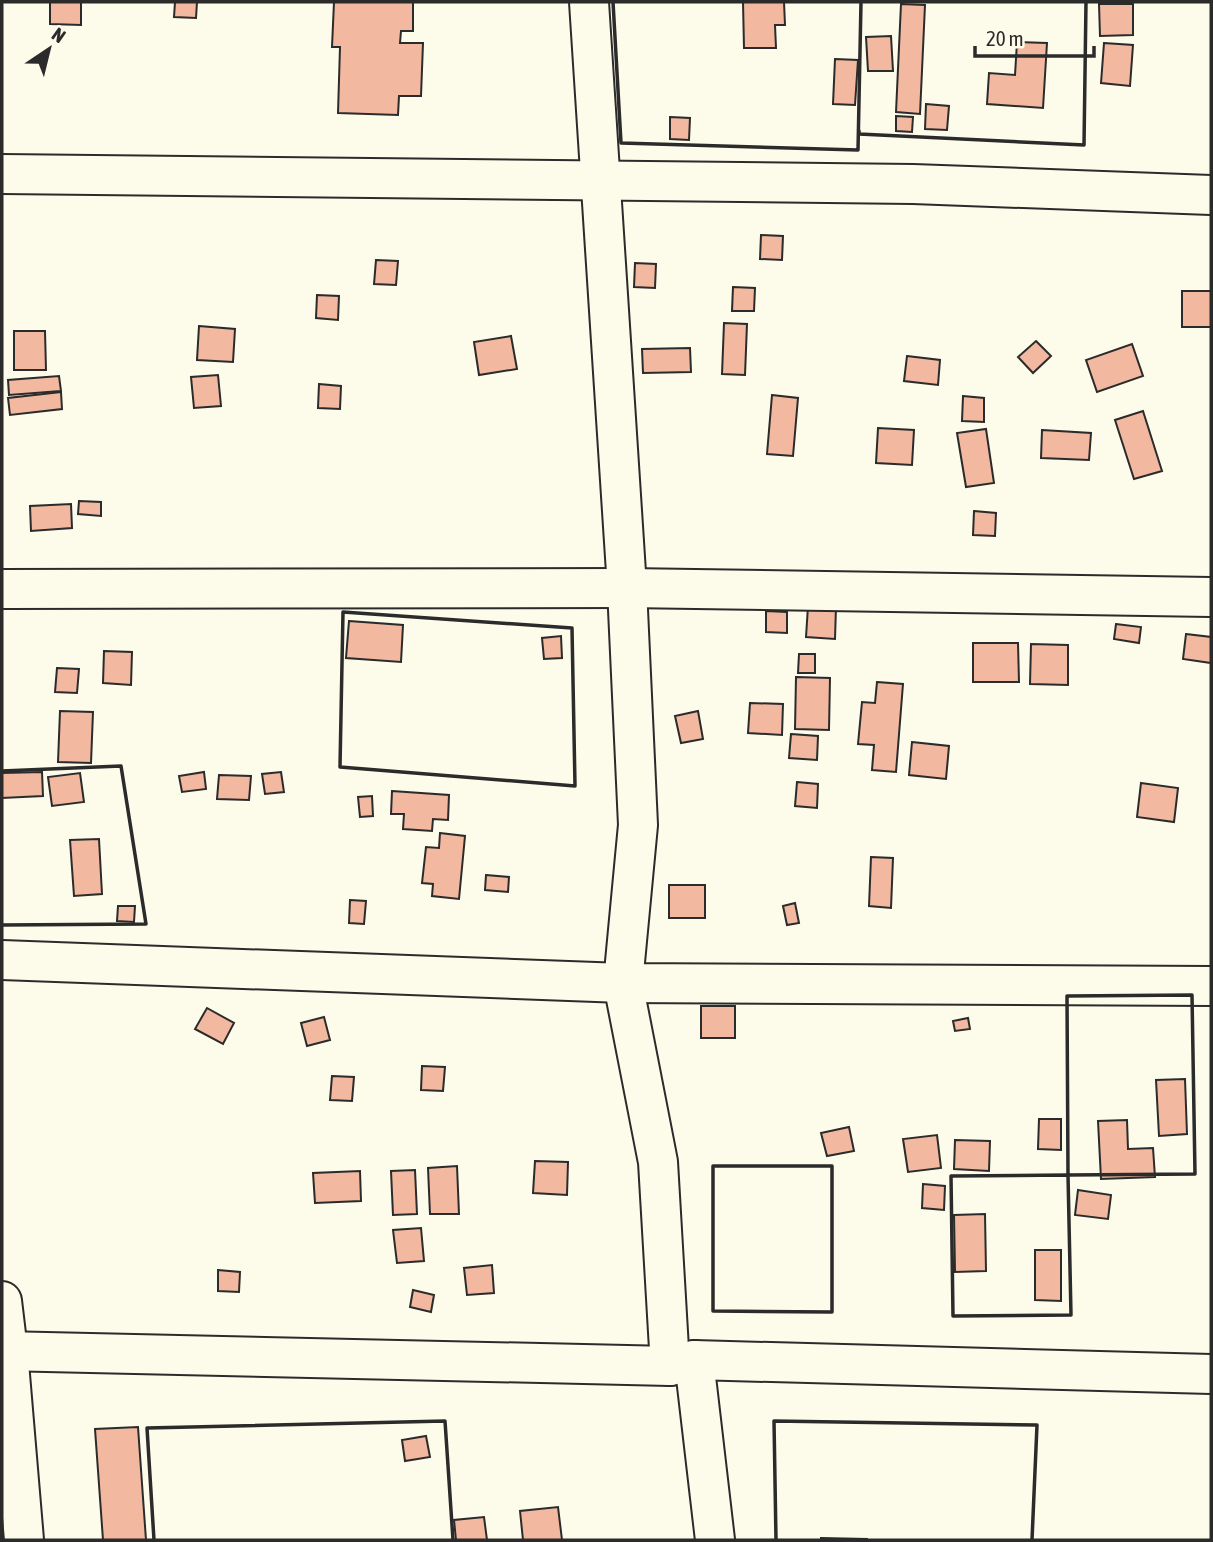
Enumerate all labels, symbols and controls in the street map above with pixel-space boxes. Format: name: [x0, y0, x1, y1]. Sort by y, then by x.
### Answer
north arrow: [14, 14, 84, 84]
scale bar: [975, 14, 1094, 58]
text: N: [48, 23, 70, 47]
text: 20 m: [986, 26, 1024, 50]

